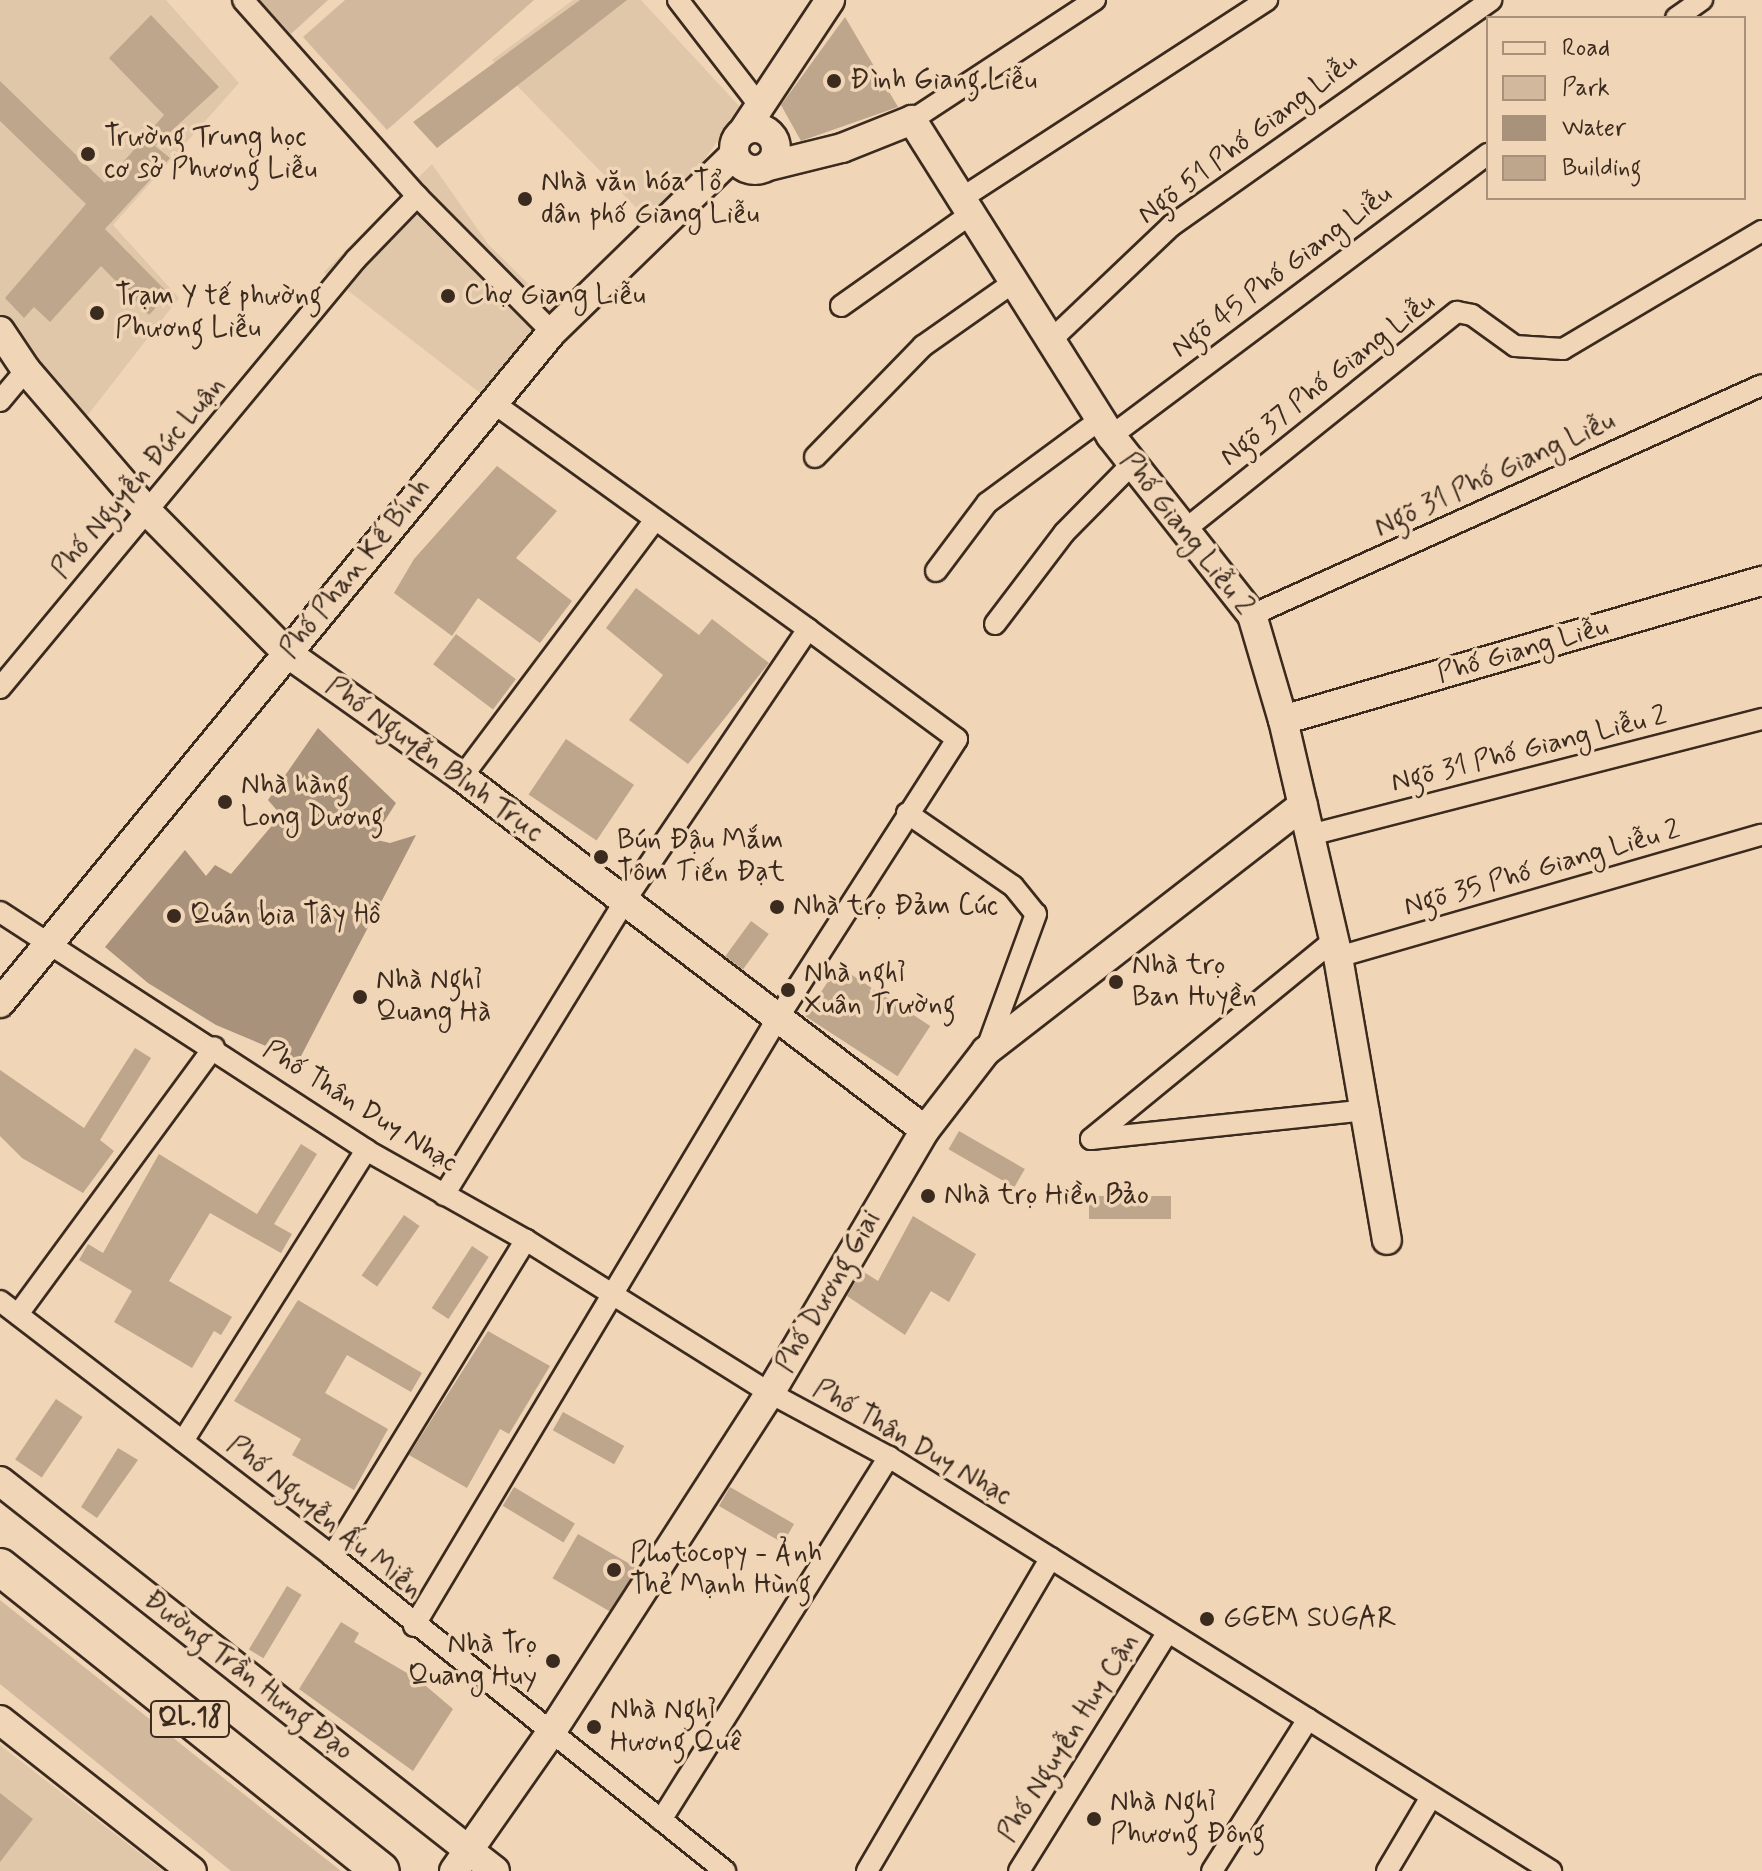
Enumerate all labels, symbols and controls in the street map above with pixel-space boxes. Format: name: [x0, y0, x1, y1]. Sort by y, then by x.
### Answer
legend: [1486, 16, 1746, 200]
text: Road: [1562, 33, 1610, 64]
street label: Ngõ 51 Phố Giang Liễu: [1132, 46, 1364, 232]
place label: Đình Giang Liễu: [850, 64, 1039, 98]
marker: Đình Giang Liễu: [825, 72, 843, 90]
text: Park: [1562, 73, 1610, 104]
text: Water: [1562, 113, 1626, 144]
place label: Trường Trung học cơ sở Phương Liễu: [104, 121, 318, 187]
marker: Trường Trung học cơ sở Phương Liễu: [79, 145, 97, 163]
text: Building: [1562, 153, 1642, 184]
place label: Nhà văn hóa Tổ dân phố Giang Liễu: [541, 166, 760, 232]
street label: Ngõ 45 Phố Giang Liễu: [1165, 178, 1399, 366]
marker: Nhà văn hóa Tổ dân phố Giang Liễu: [516, 190, 534, 208]
place label: Chợ Giang Liễu: [464, 279, 646, 313]
place label: Trạm Y tế phường Phương Liễu: [115, 280, 328, 346]
street label: Ngõ 37 Phố Giang Liễu: [1214, 286, 1442, 474]
marker: Chợ Giang Liễu: [439, 287, 457, 305]
marker: Trạm Y tế phường Phương Liễu: [86, 302, 108, 324]
street label: Phố Nguyễn Đức Luận: [44, 370, 234, 586]
street label: Ngõ 31 Phố Giang Liễu: [1369, 405, 1621, 545]
street label: Phố Giang Liễu 2: [1112, 446, 1260, 622]
street label: Phố Phan Kế Bính: [273, 472, 439, 666]
street label: Phố Giang Liễu: [1434, 611, 1612, 691]
street label: Phố Nguyễn Bỉnh Trục: [320, 671, 548, 849]
street label: Ngõ 31 Phố Giang Liễu 2: [1388, 700, 1670, 800]
place label: Nhà hàng Long Dương: [241, 769, 384, 835]
marker: Nhà hàng Long Dương: [216, 793, 234, 811]
street label: Ngõ 35 Phố Giang Liễu 2: [1400, 813, 1684, 925]
place label: Bún Đậu Mắm Tôm Tiến Đạt: [617, 824, 783, 890]
marker: Bún Đậu Mắm Tôm Tiến Đạt: [592, 848, 610, 866]
place label: Nhà trọ Đảm Cúc: [793, 890, 1002, 924]
marker: Nhà trọ Đảm Cúc: [768, 898, 786, 916]
place label: Quán bia Tây Hồ: [190, 899, 380, 933]
marker: Quán bia Tây Hồ: [165, 907, 183, 925]
place label: Nhà trọ Ban Huyền: [1132, 949, 1261, 1015]
place label: Nhà nghỉ Xuân Trường: [804, 957, 951, 1023]
place label: Nhà Nghỉ Quang Hà: [376, 964, 491, 1030]
marker: Nhà trọ Ban Huyền: [1107, 973, 1125, 991]
marker: Nhà nghỉ Xuân Trường: [779, 981, 797, 999]
marker: Nhà Nghỉ Quang Hà: [351, 988, 369, 1006]
street label: Phố Thân Duy Nhạc: [255, 1033, 465, 1181]
place label: Nhà trọ Hiền Bảo: [944, 1179, 1149, 1213]
marker: Nhà trọ Hiền Bảo: [919, 1187, 937, 1205]
street label: Phố Dương Giai: [769, 1205, 889, 1379]
street label: Phố Thân Duy Nhạc: [806, 1372, 1018, 1514]
street label: Phố Nguyễn Ấu Miễn: [220, 1429, 428, 1607]
place label: Photocopy - Ảnh Thẻ Mạnh Hùng: [630, 1537, 822, 1603]
marker: Photocopy - Ảnh Thẻ Mạnh Hùng: [605, 1561, 623, 1579]
street label: Đường Trần Hưng Đạo: [137, 1584, 359, 1768]
place label: GGEM SUGAR: [1223, 1602, 1396, 1636]
marker: GGEM SUGAR: [1198, 1610, 1216, 1628]
street label: Phố Nguyễn Huy Cận: [990, 1626, 1148, 1850]
place label: Nhà Trọ Quang Huy: [408, 1628, 537, 1694]
marker: Nhà Trọ Quang Huy: [544, 1652, 562, 1670]
place label: Nhà Nghỉ Hương Quê: [610, 1694, 741, 1760]
road number: QL.18: [148, 1697, 232, 1741]
marker: Nhà Nghỉ Hương Quê: [585, 1718, 603, 1736]
place label: Nhà Nghỉ Phương Đông: [1110, 1786, 1265, 1852]
marker: Nhà Nghỉ Phương Đông: [1085, 1810, 1103, 1828]

